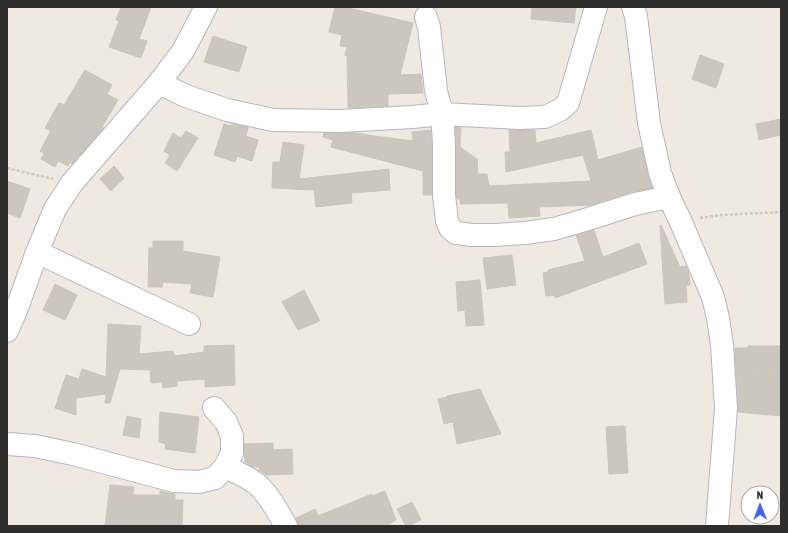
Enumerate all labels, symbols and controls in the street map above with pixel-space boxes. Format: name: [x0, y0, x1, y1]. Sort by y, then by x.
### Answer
north arrow: [740, 485, 780, 525]
text: N: [756, 489, 763, 501]

